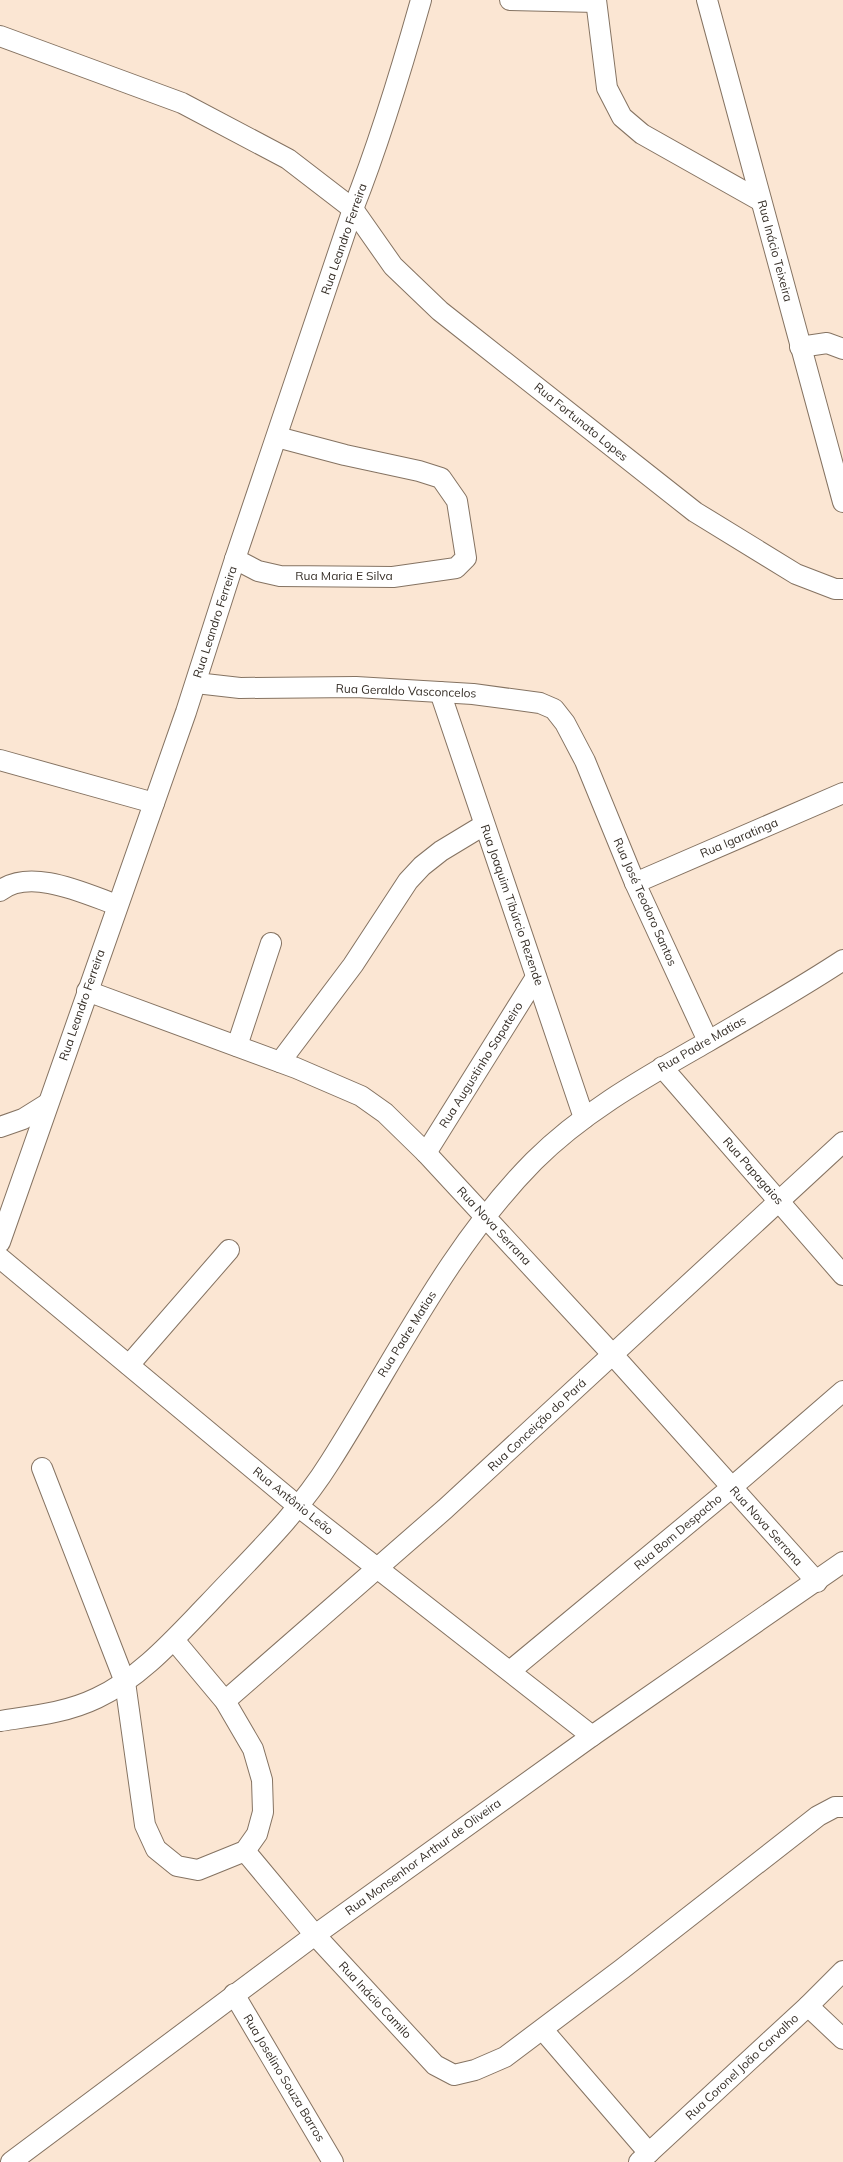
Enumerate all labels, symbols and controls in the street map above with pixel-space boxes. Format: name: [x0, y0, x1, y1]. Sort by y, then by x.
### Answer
street label: Rua Leandro Ferreira: [317, 181, 370, 297]
street label: Rua Inácio Teixeira: [755, 198, 796, 303]
street label: Rua Fortunato Lopes: [531, 379, 631, 464]
street label: Rua Leandro Ferreira: [189, 564, 240, 680]
street label: Rua Maria E Silva: [295, 568, 393, 583]
street label: Rua Geraldo Vasconcelos: [335, 681, 477, 700]
street label: Rua Igaratinga: [698, 814, 780, 861]
street label: Rua Joaquim Tibúrcio Rezende: [478, 822, 547, 987]
street label: Rua José Teodoro Santos: [610, 835, 681, 968]
street label: Rua Leandro Ferreira: [55, 947, 108, 1063]
street label: Rua Augustinho Sapateiro: [435, 999, 526, 1131]
street label: Rua Padre Matias: [655, 1012, 748, 1075]
street label: Rua Papagaios: [720, 1134, 787, 1208]
street label: Rua Nova Serrana: [454, 1183, 535, 1268]
street label: Rua Padre Matias: [374, 1288, 439, 1380]
street label: Rua Conceição do Pará: [484, 1375, 589, 1474]
street label: Rua Antônio Leão: [250, 1464, 337, 1538]
street label: Rua Nova Serrana: [727, 1483, 806, 1569]
street label: Rua Bom Despacho: [631, 1490, 725, 1573]
street label: Rua Monsenhor Arthur de Oliveira: [342, 1795, 503, 1918]
street label: Rua Inácio Camilo: [336, 1958, 415, 2041]
street label: Rua Coronel João Carvalho: [682, 2010, 801, 2123]
street label: Rua Joselino Souza Barros: [240, 2011, 329, 2144]

